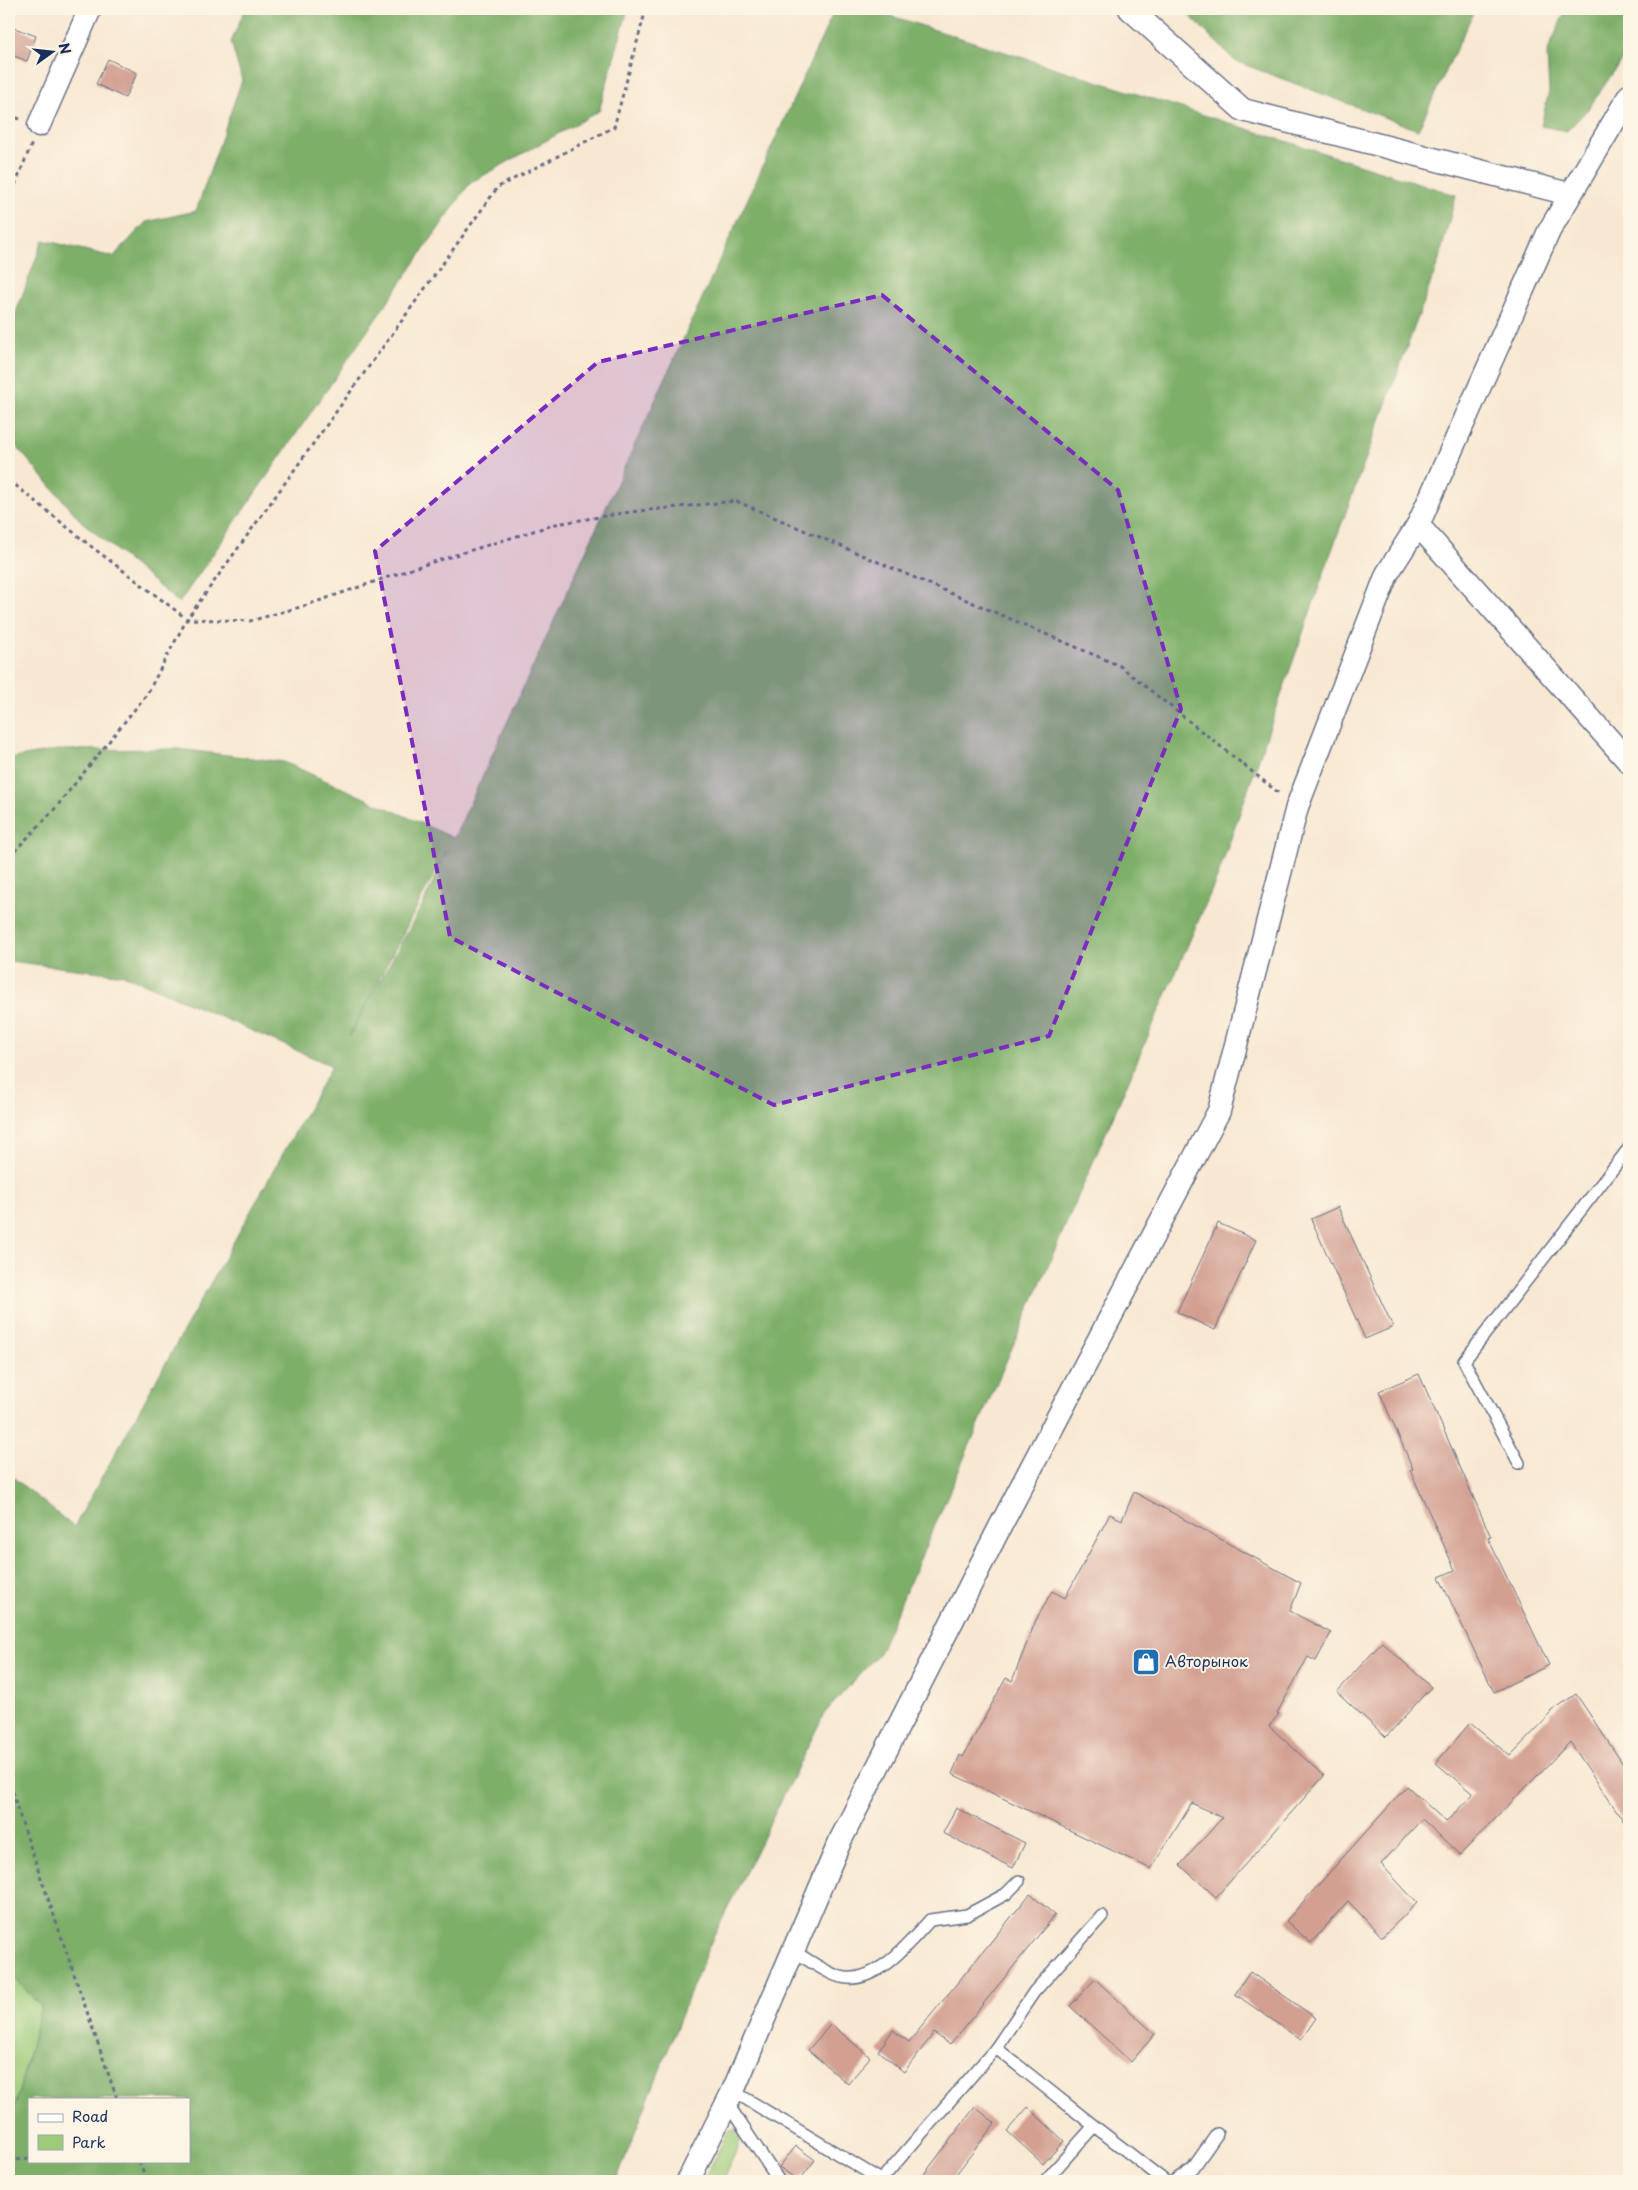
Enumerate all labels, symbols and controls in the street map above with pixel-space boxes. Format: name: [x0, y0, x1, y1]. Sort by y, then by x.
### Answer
north arrow: [28, 28, 78, 78]
text: N: [53, 40, 77, 57]
shop icon: Авторынок: [1131, 1647, 1161, 1677]
place label: Авторынок: [1165, 1649, 1248, 1672]
legend: [28, 2098, 190, 2162]
text: Road: [72, 2104, 108, 2127]
text: Park: [72, 2130, 106, 2153]

